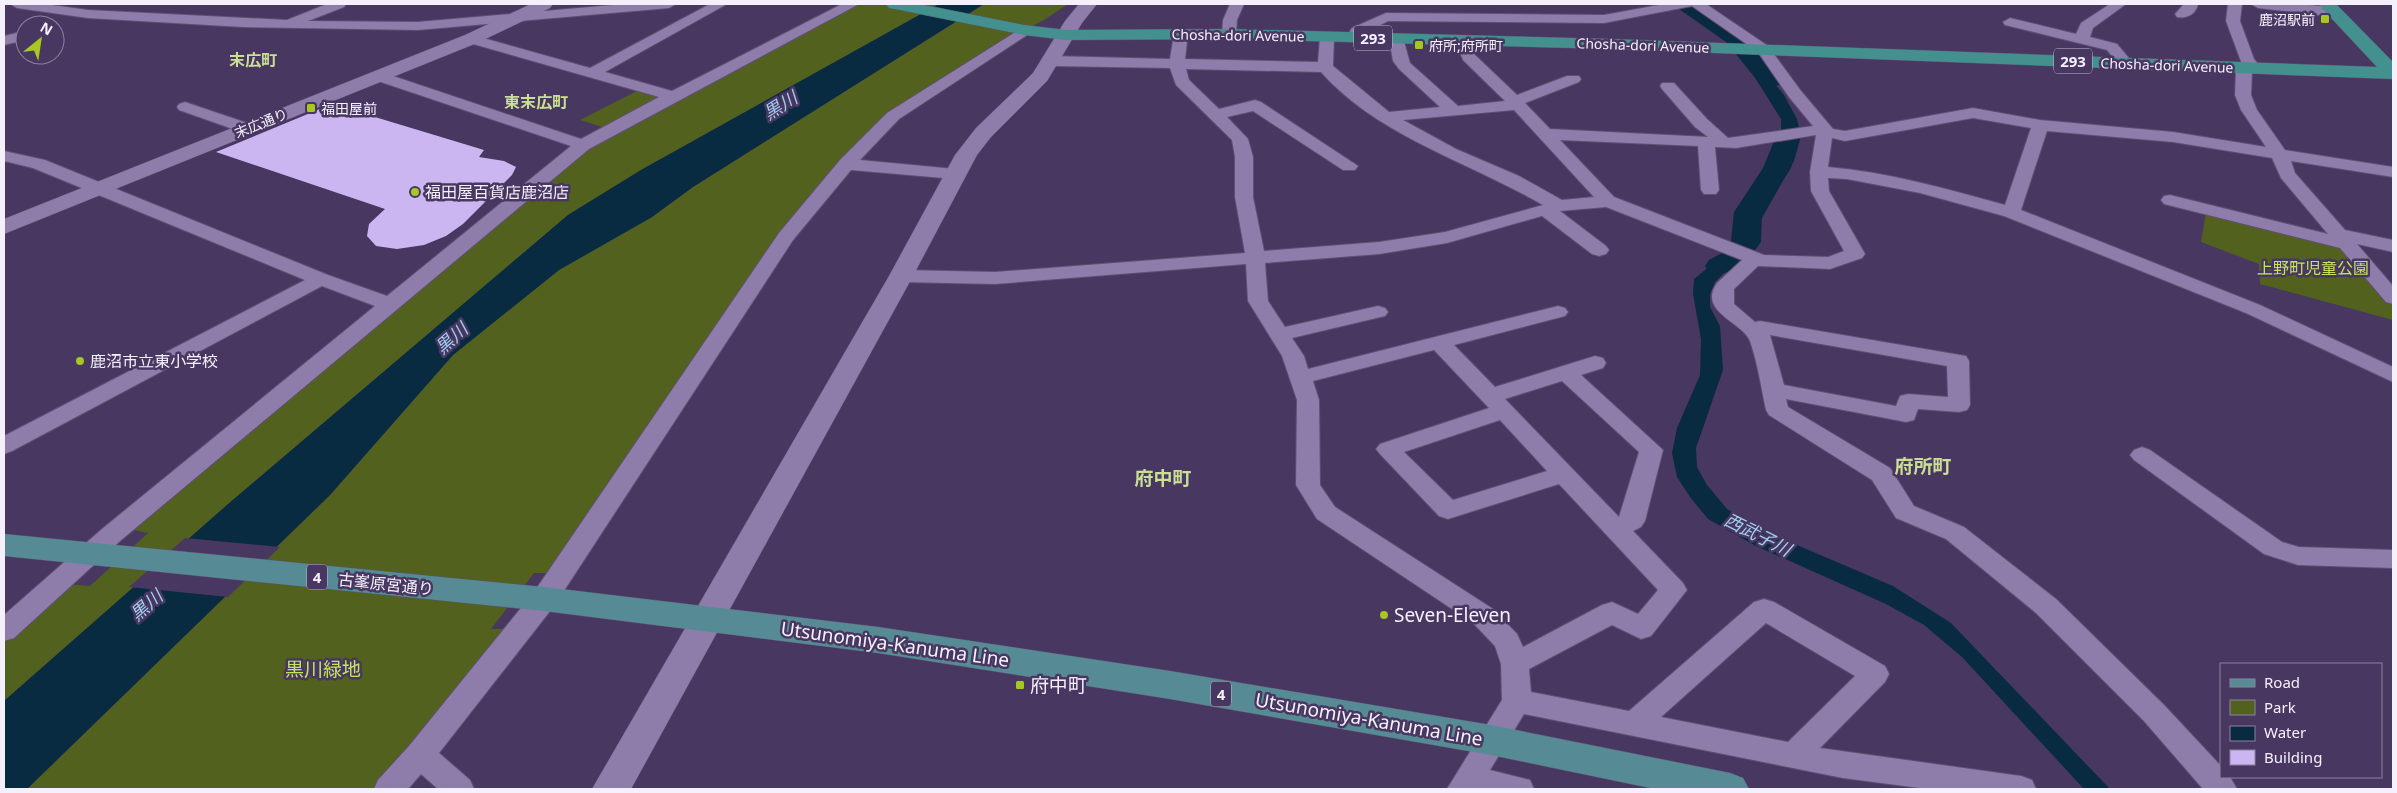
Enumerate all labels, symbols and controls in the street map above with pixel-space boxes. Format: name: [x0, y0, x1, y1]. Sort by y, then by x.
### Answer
place label: 鹿沼駅前: [2259, 10, 2315, 29]
marker: 鹿沼駅前: [2319, 13, 2331, 25]
north arrow: [15, 15, 65, 65]
text: N: [37, 17, 56, 39]
street label: Chosha-dori Avenue: [1171, 24, 1305, 46]
road number: 293: [1354, 26, 1392, 50]
street label: Chosha-dori Avenue: [1576, 33, 1710, 57]
place label: 府所;府所町: [1429, 36, 1503, 55]
marker: 府所;府所町: [1413, 39, 1425, 51]
road number: 293: [2054, 48, 2092, 74]
district label: 末広町: [229, 49, 277, 71]
street label: Chosha-dori Avenue: [2100, 53, 2234, 77]
water label: 黒川: [758, 84, 803, 125]
district label: 東末広町: [504, 91, 568, 113]
place label: 福田屋前: [321, 99, 377, 118]
marker: 福田屋前: [305, 102, 317, 114]
street label: 末広通り: [231, 104, 291, 142]
place label: 福田屋百貨店鹿沼店: [425, 181, 569, 203]
marker: 福田屋百貨店鹿沼店: [409, 186, 421, 198]
park label: 上野町児童公園: [2257, 257, 2369, 279]
water label: 黒川: [430, 316, 474, 359]
place label: 鹿沼市立東小学校: [90, 350, 218, 372]
marker: 鹿沼市立東小学校: [74, 355, 86, 367]
district label: 府所町: [1894, 453, 1952, 479]
district label: 府中町: [1134, 465, 1192, 491]
water label: 西武子川: [1720, 507, 1797, 562]
road number: 4: [307, 564, 327, 590]
street label: 古峯原宮通り: [337, 568, 435, 600]
water label: 黒川: [125, 583, 169, 626]
place label: Seven-Eleven: [1394, 602, 1511, 628]
marker: Seven-Eleven: [1378, 609, 1390, 621]
street label: Utsunomiya-Kanuma Line: [779, 615, 1011, 673]
park label: 黒川緑地: [285, 656, 361, 682]
legend: [2220, 663, 2382, 778]
place label: 府中町: [1030, 672, 1087, 698]
text: Road: [2264, 672, 2300, 692]
marker: 府中町: [1014, 679, 1026, 691]
road number: 4: [1211, 682, 1231, 706]
street label: Utsunomiya-Kanuma Line: [1253, 686, 1485, 752]
text: Park: [2264, 697, 2296, 717]
text: Water: [2264, 722, 2306, 742]
text: Building: [2264, 747, 2322, 767]

